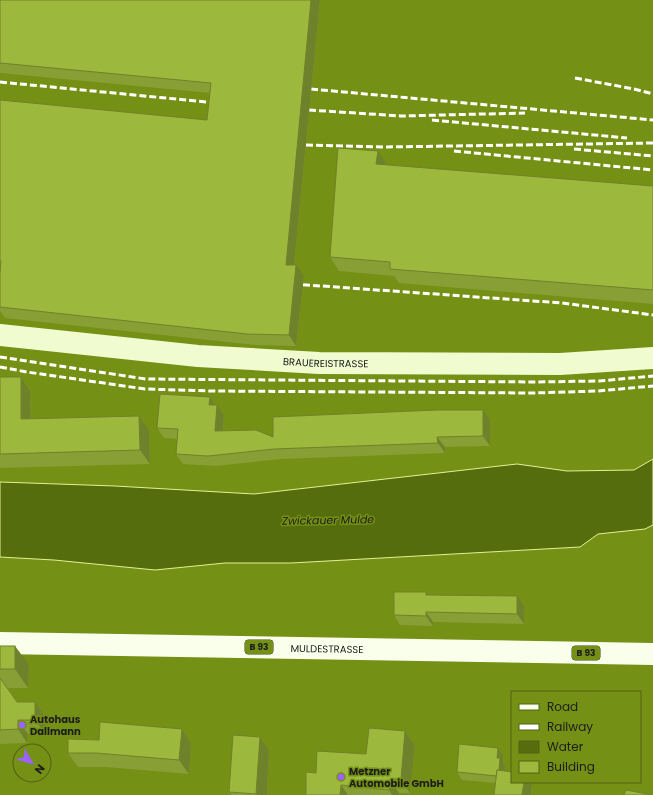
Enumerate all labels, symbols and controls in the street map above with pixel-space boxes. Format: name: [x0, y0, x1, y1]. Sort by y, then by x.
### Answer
street label: BRAUEREISTRASSE: [282, 354, 369, 371]
water label: Zwickauer Mulde: [281, 511, 374, 529]
road number: B 93: [245, 640, 273, 654]
street label: MULDESTRASSE: [290, 641, 364, 657]
road number: B 93: [572, 646, 600, 660]
legend: [511, 691, 641, 783]
text: Road: [547, 698, 578, 715]
place label: Autohaus Dallmann: [30, 712, 81, 739]
text: Railway: [547, 718, 593, 735]
marker: Autohaus Dallmann: [17, 720, 27, 730]
text: Water: [547, 738, 584, 755]
north arrow: [12, 743, 52, 783]
text: Building: [547, 758, 595, 775]
text: N: [31, 761, 49, 777]
place label: Metzner Automobile GmbH: [349, 764, 444, 791]
marker: Metzner Automobile GmbH: [336, 772, 346, 782]

